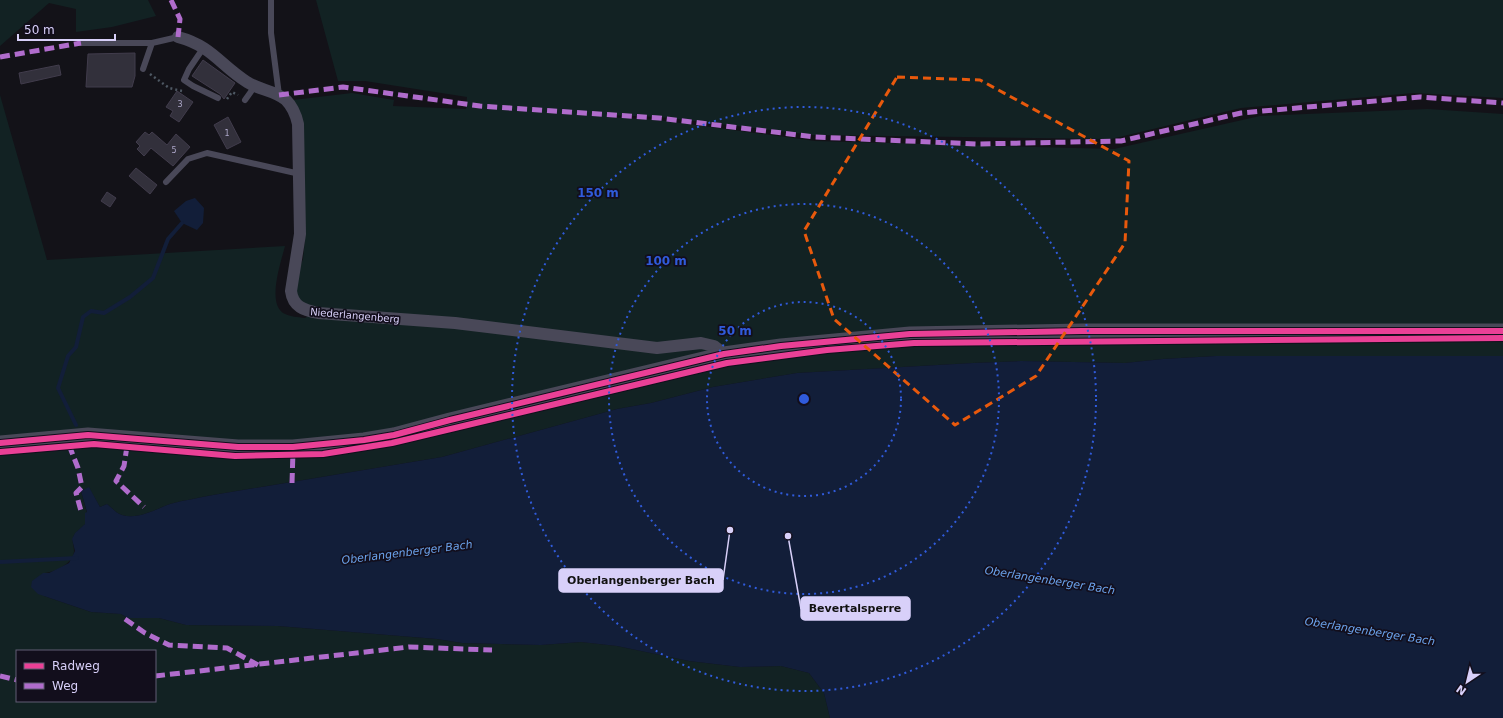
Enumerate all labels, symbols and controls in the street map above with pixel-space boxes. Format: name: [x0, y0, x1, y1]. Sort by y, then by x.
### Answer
scale bar: [18, 16, 115, 42]
text: 50 m: [24, 23, 55, 37]
house number: 3: [177, 100, 183, 109]
house number: 1: [224, 129, 230, 138]
house number: 5: [171, 146, 177, 155]
text: 150 m: [577, 186, 619, 200]
text: 100 m: [645, 254, 687, 268]
street label: Niederlangenberg: [310, 306, 400, 325]
text: 50 m: [718, 324, 752, 338]
centre of rings: [797, 392, 811, 406]
water label: Oberlangenberger Bach: [341, 538, 473, 567]
water label: Oberlangenberger Bach: [984, 564, 1116, 597]
callout: Oberlangenberger Bach: [559, 569, 723, 592]
text: Oberlangenberger Bach: [567, 574, 715, 587]
callout: Bevertalsperre: [801, 597, 910, 620]
text: Bevertalsperre: [809, 602, 901, 615]
water label: Oberlangenberger Bach: [1304, 615, 1436, 648]
legend: [16, 650, 156, 702]
text: Radweg: [52, 659, 100, 673]
north arrow: [1447, 662, 1487, 702]
text: Weg: [52, 679, 78, 693]
text: N: [1454, 682, 1469, 698]

